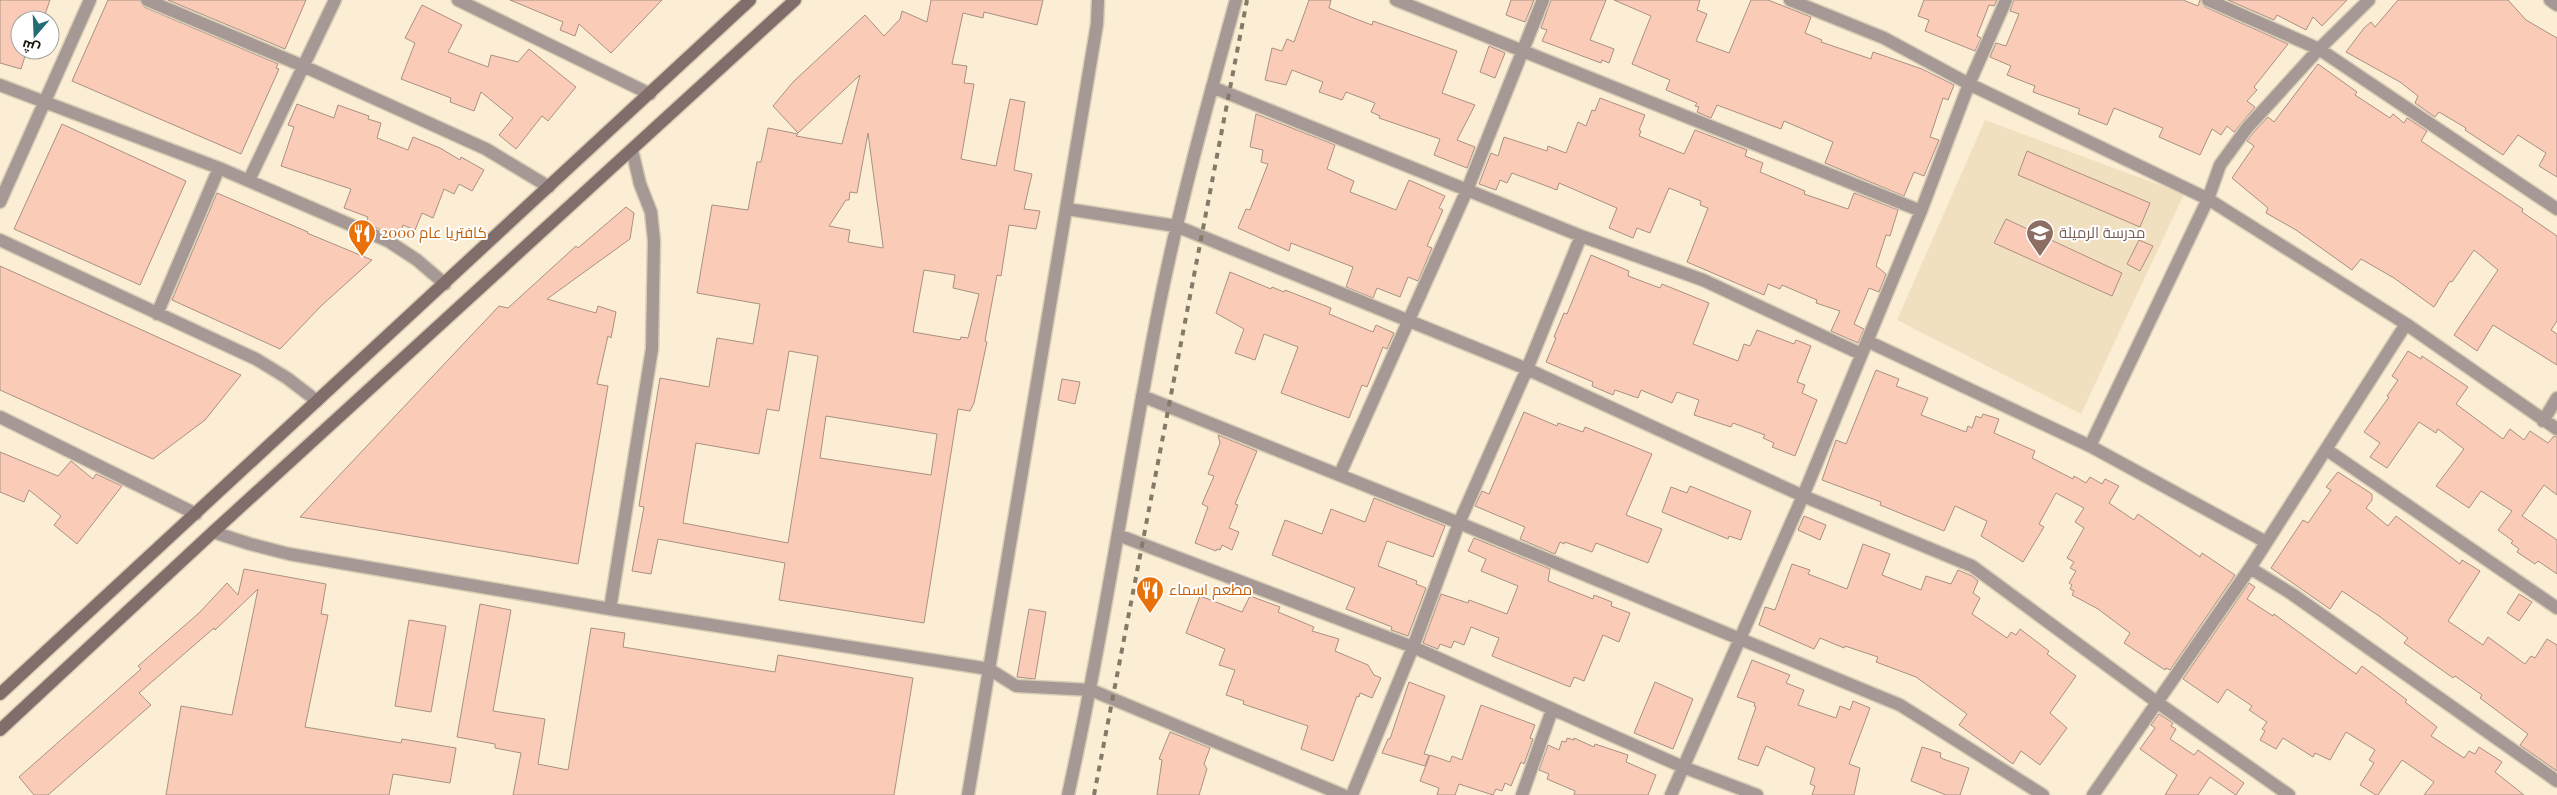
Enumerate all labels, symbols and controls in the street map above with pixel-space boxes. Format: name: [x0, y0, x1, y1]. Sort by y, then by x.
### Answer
north arrow: [10, 10, 60, 60]
text: ش: [19, 36, 42, 60]
restaurant icon: كافتريا عام 2000: [347, 218, 377, 257]
school or university icon: مدرسة الرميلة: [2025, 218, 2055, 257]
place label: كافتريا عام 2000: [381, 222, 487, 243]
place label: مدرسة الرميلة: [2059, 222, 2145, 242]
restaurant icon: مطعم اسماء: [1135, 575, 1165, 614]
place label: مطعم اسماء: [1169, 579, 1252, 600]

